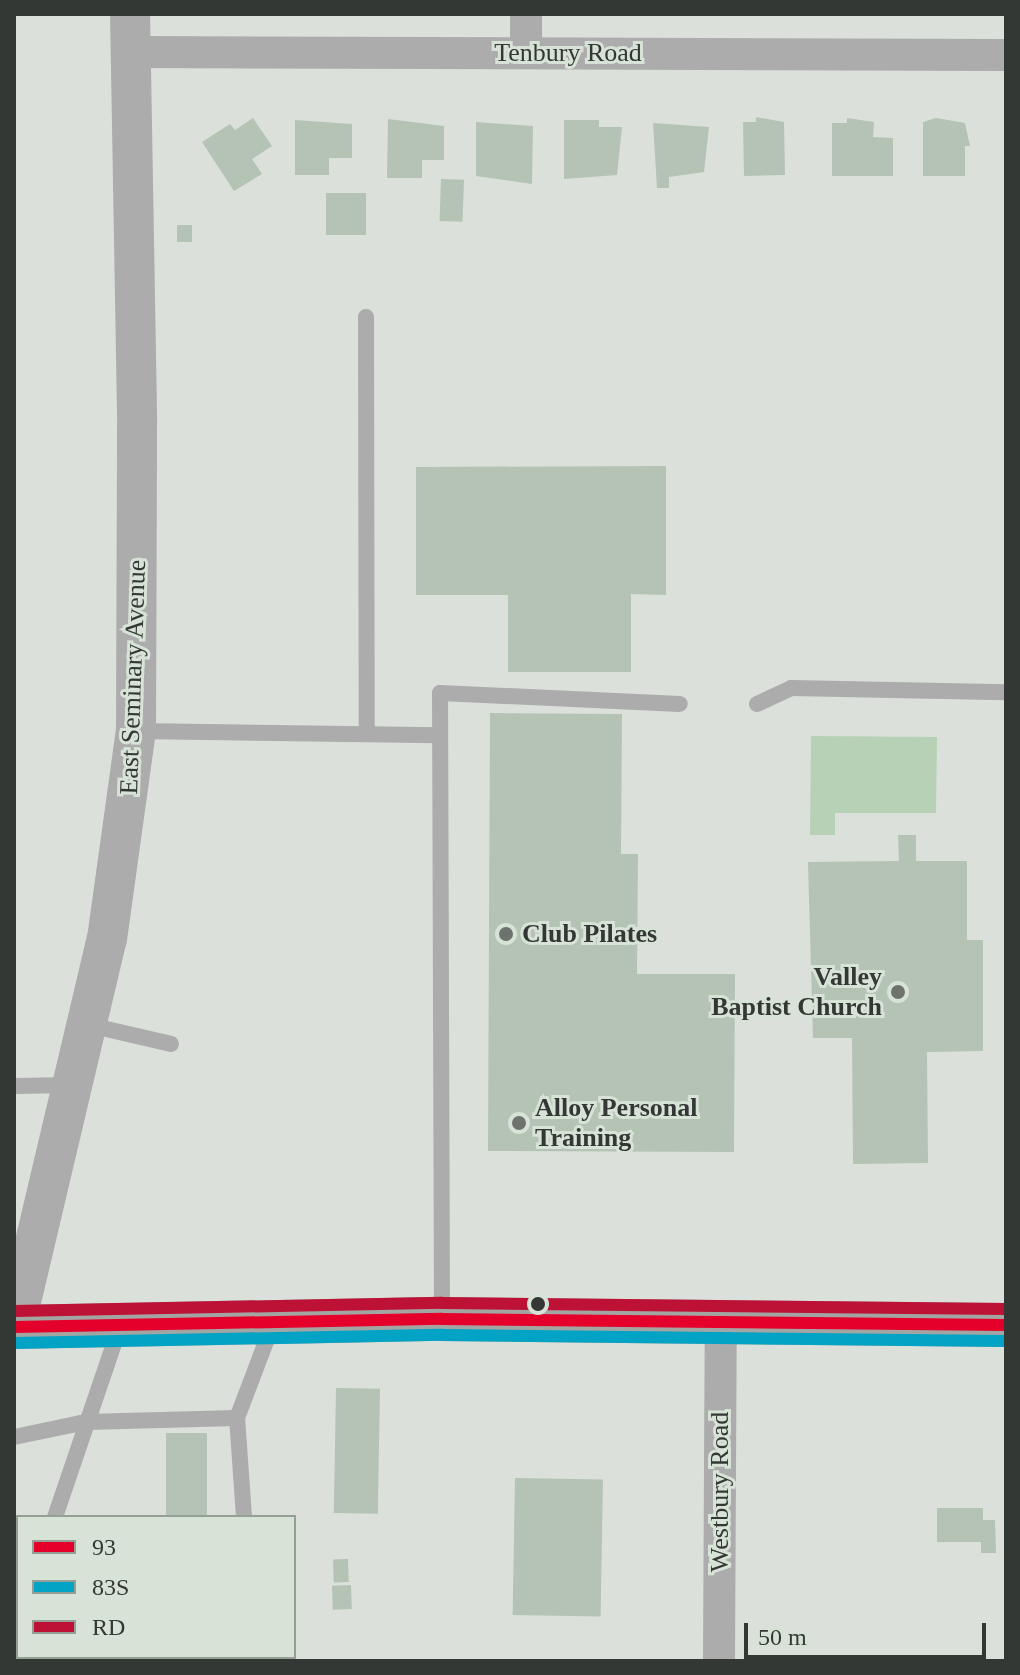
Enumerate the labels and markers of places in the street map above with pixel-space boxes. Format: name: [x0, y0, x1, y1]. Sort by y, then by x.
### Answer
place label: Club Pilates: [522, 918, 657, 950]
marker: Club Pilates: [497, 925, 515, 943]
place label: Valley Baptist Church: [711, 961, 882, 1022]
marker: Valley Baptist Church: [889, 983, 907, 1001]
place label: Alloy Personal Training: [535, 1092, 697, 1154]
marker: Alloy Personal Training: [510, 1114, 528, 1132]
unlabelled marker: [530, 1296, 546, 1312]

